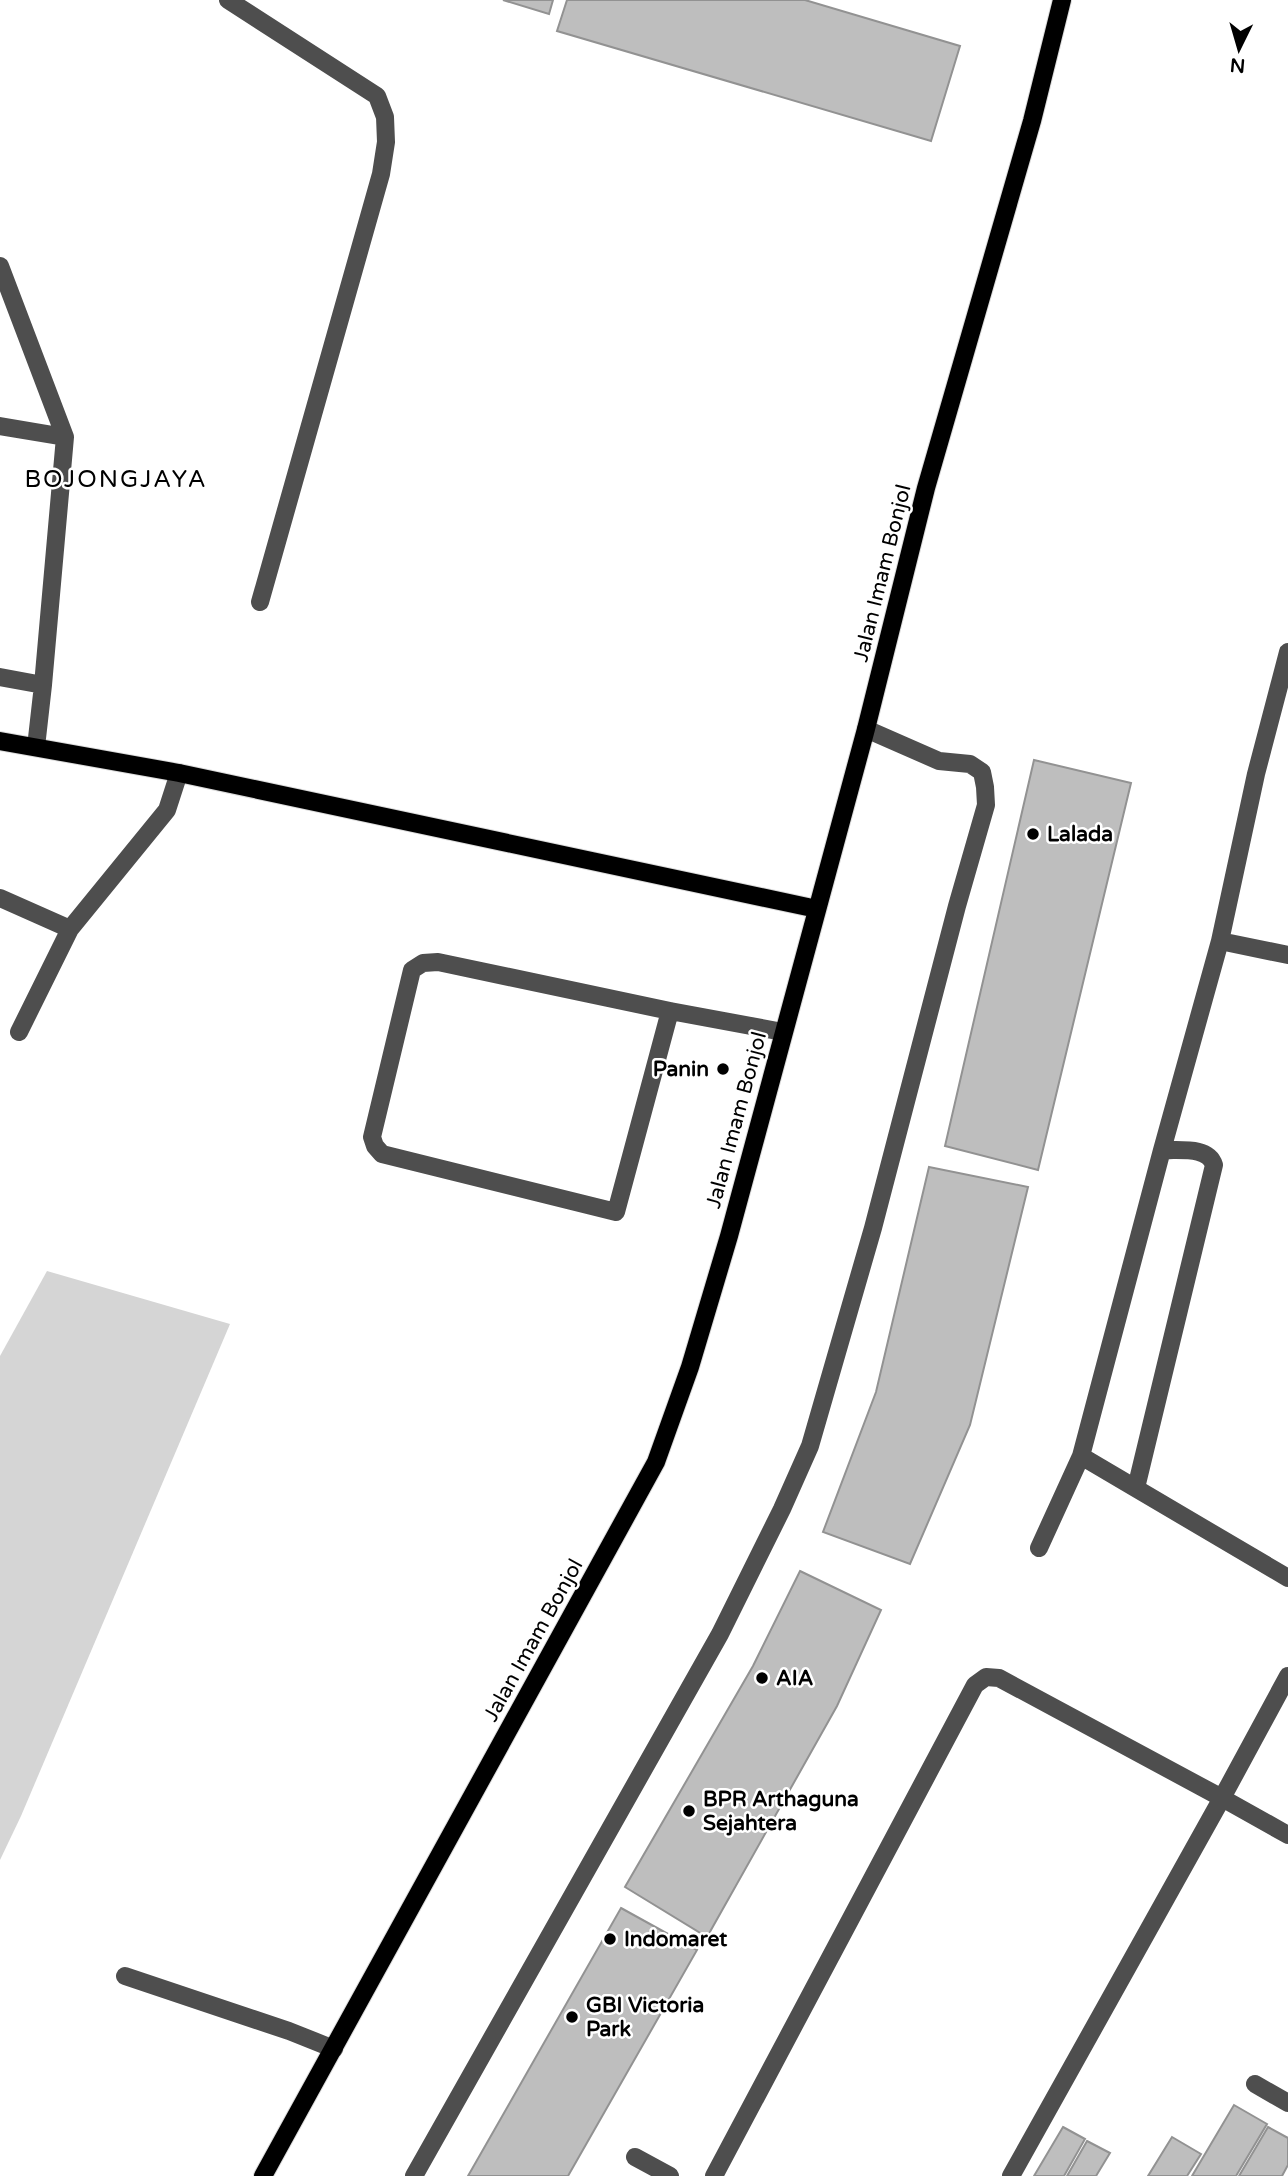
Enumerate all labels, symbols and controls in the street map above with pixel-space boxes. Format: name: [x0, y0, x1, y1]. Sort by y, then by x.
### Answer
north arrow: [1204, 14, 1274, 84]
text: N: [1229, 53, 1246, 77]
district label: BOJONGJAYA: [24, 465, 208, 494]
street label: Jalan Imam Bonjol: [848, 482, 917, 664]
place label: Lalada: [1047, 822, 1113, 847]
marker: Lalada: [1025, 826, 1041, 842]
street label: Jalan Imam Bonjol: [701, 1029, 772, 1211]
place label: Panin: [653, 1057, 709, 1082]
marker: Panin: [715, 1061, 731, 1077]
street label: Jalan Imam Bonjol: [478, 1555, 588, 1726]
place label: AIA: [776, 1666, 813, 1691]
marker: AIA: [754, 1670, 770, 1686]
place label: BPR Arthaguna Sejahtera: [703, 1787, 859, 1836]
marker: BPR Arthaguna Sejahtera: [681, 1803, 697, 1819]
place label: Indomaret: [624, 1927, 727, 1952]
marker: Indomaret: [602, 1931, 618, 1947]
place label: GBI Victoria Park: [586, 1993, 704, 2042]
marker: GBI Victoria Park: [564, 2009, 580, 2025]

